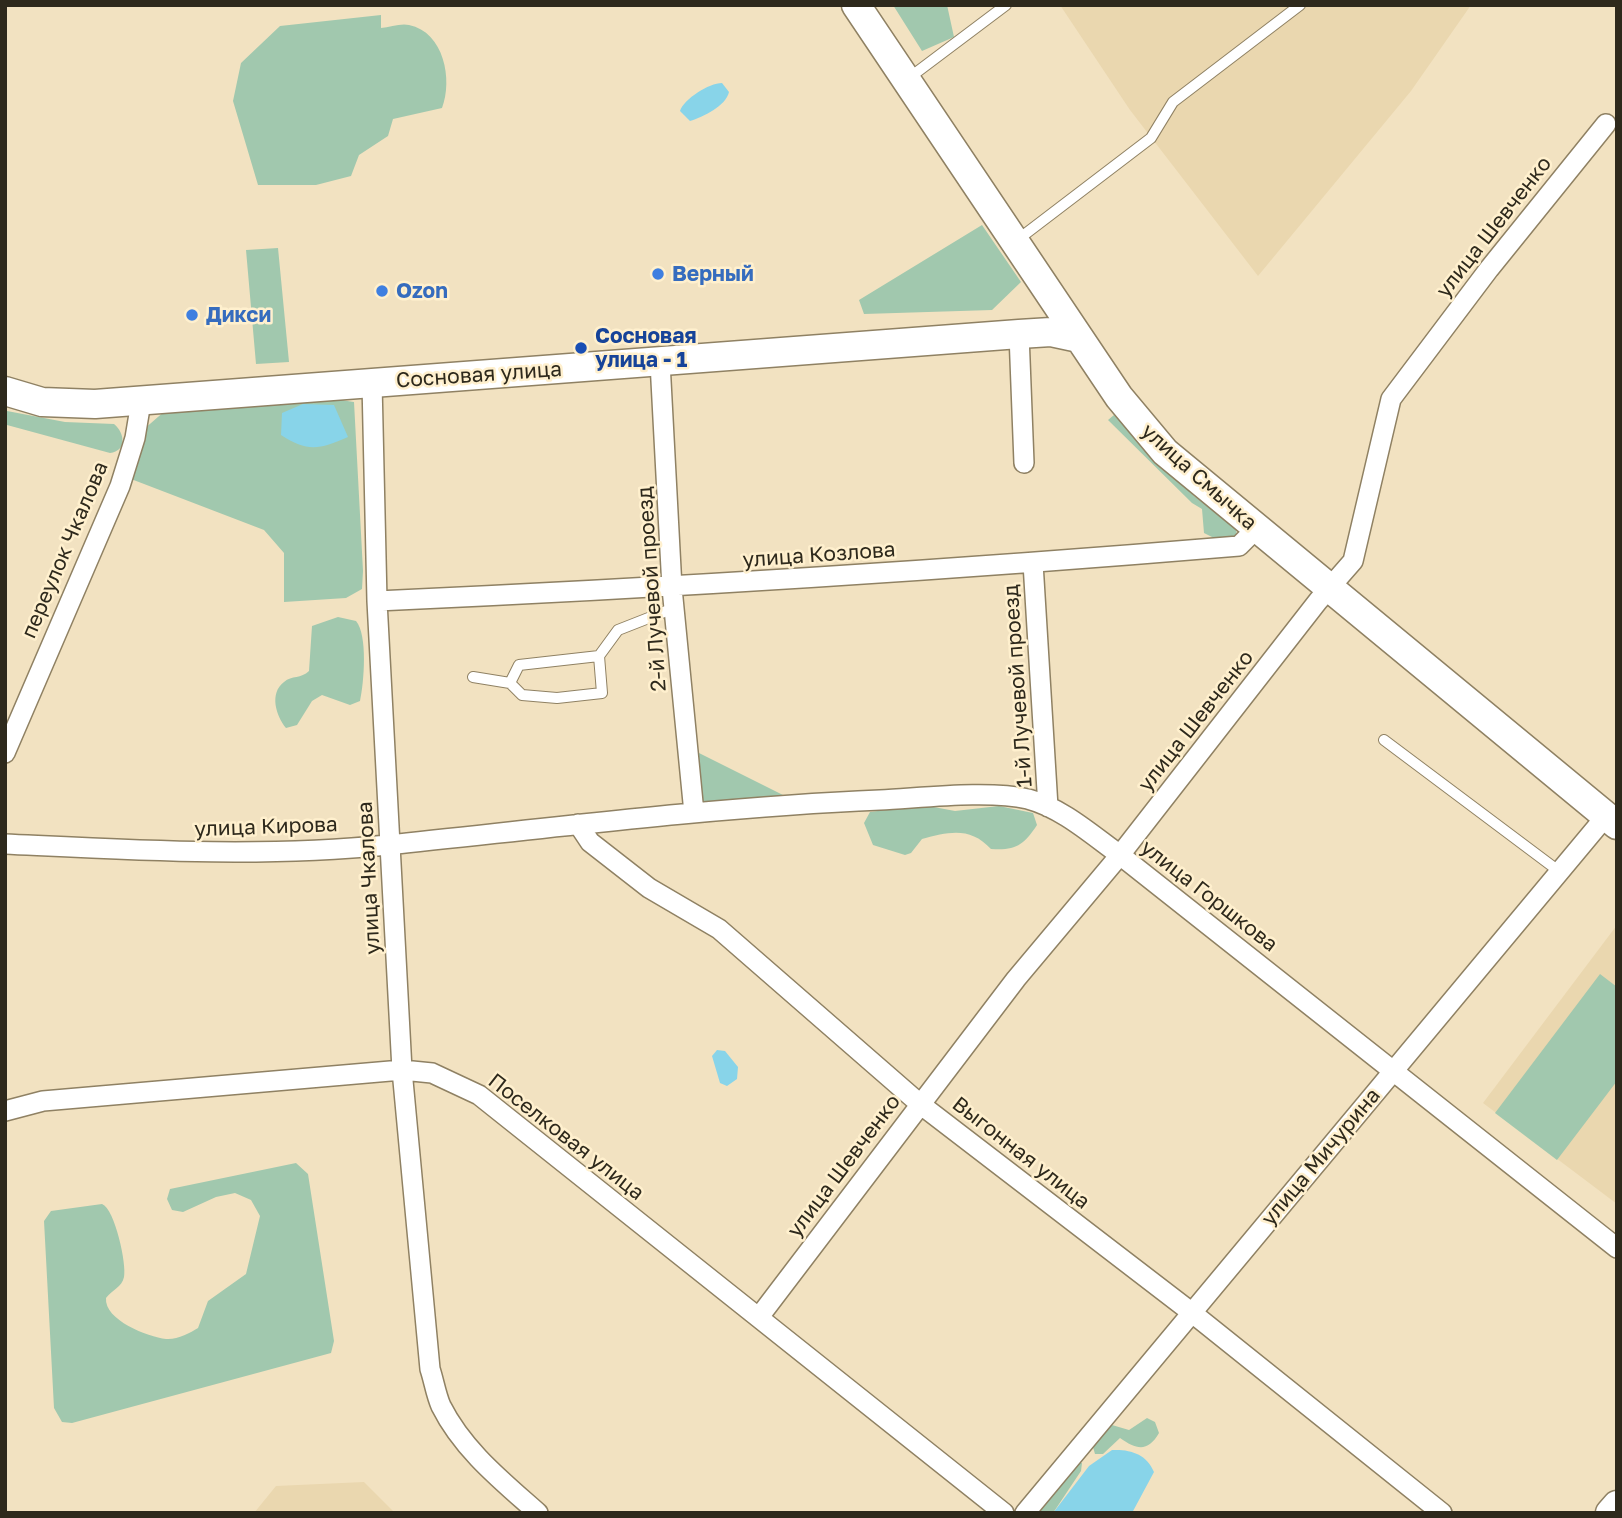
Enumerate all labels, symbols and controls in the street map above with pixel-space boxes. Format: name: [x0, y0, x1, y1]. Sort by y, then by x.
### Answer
street label: улица Шевченко: [1431, 151, 1557, 303]
place label: Верный: [672, 261, 754, 287]
marker: Верный: [650, 266, 666, 282]
place label: Ozon: [396, 278, 448, 304]
marker: Ozon: [374, 283, 390, 299]
place label: Дикси: [206, 302, 271, 328]
marker: Дикси: [184, 307, 200, 323]
place label: Сосновая улица - 1: [595, 323, 697, 373]
marker: Сосновая улица - 1: [573, 340, 589, 356]
street label: Сосновая улица: [395, 357, 563, 393]
street label: улица Смычка: [1136, 418, 1262, 536]
street label: переулок Чкалова: [16, 458, 114, 642]
street label: 2-й Лучевой проезд: [632, 486, 672, 692]
street label: улица Козлова: [742, 537, 896, 573]
street label: 1-й Лучевой проезд: [998, 584, 1038, 788]
street label: улица Шевченко: [1133, 645, 1259, 797]
street label: улица Чкалова: [352, 801, 386, 955]
street label: улица Кирова: [194, 812, 338, 842]
street label: улица Горшкова: [1136, 835, 1282, 957]
street label: Поселковая улица: [483, 1068, 649, 1206]
street label: улица Мичурина: [1256, 1083, 1386, 1231]
street label: улица Шевченко: [782, 1090, 906, 1242]
street label: Выгонная улица: [947, 1091, 1095, 1215]

